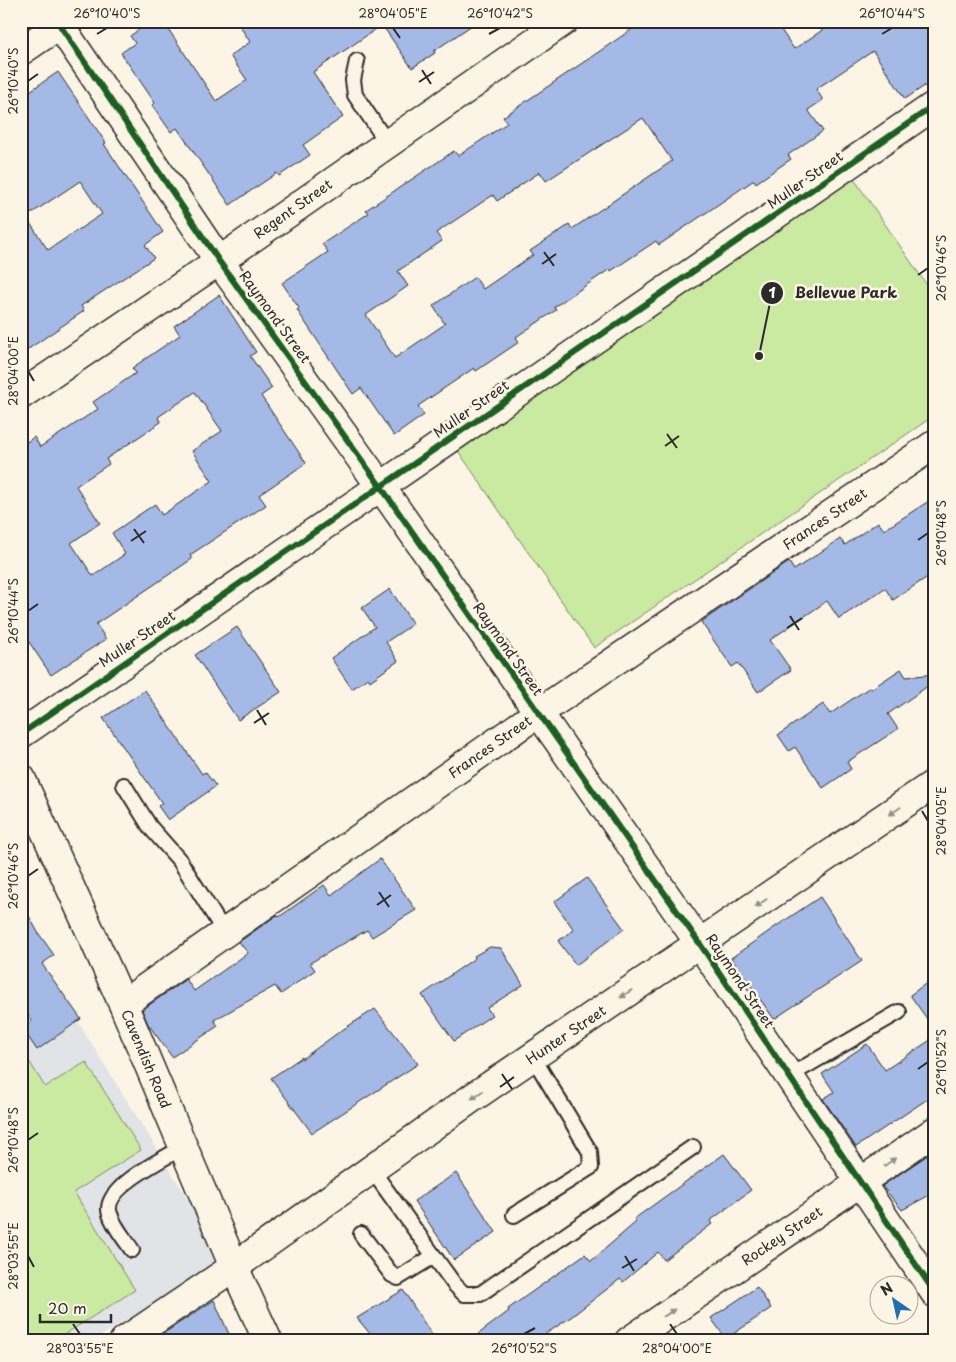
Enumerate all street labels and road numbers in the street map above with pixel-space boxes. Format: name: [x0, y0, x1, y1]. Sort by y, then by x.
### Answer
street label: Muller Street: [762, 145, 847, 214]
street label: Regent Street: [249, 174, 337, 243]
street label: Raymond Street: [235, 266, 316, 368]
street label: Muller Street: [428, 374, 513, 443]
street label: Frances Street: [778, 482, 871, 555]
street label: Raymond Street: [468, 598, 549, 700]
street label: Muller Street: [94, 605, 179, 672]
street label: Frances Street: [444, 710, 536, 783]
street label: Raymond Street: [701, 929, 780, 1032]
street label: Hunter Street: [521, 1000, 610, 1069]
street label: Cavendish Road: [116, 1006, 177, 1112]
street label: Rockey Street: [737, 1201, 827, 1270]

